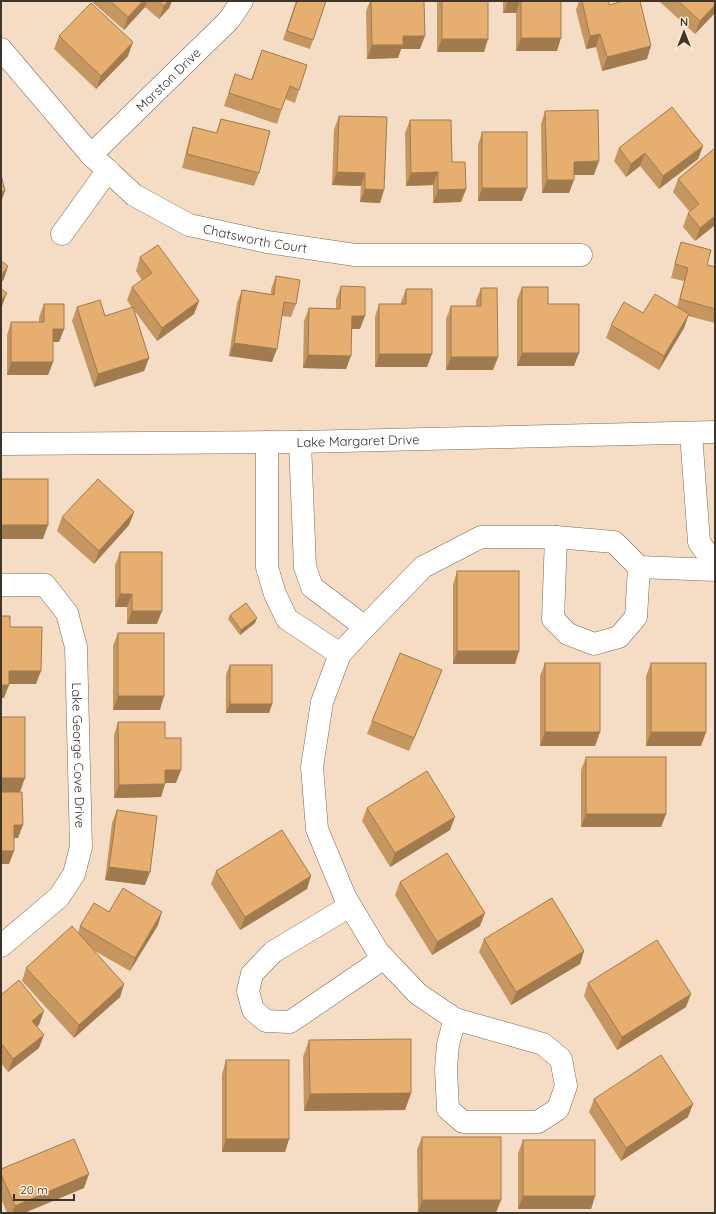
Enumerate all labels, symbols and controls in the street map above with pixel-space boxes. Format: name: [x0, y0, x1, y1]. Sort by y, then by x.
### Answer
north arrow: [664, 12, 704, 52]
text: N: [680, 15, 688, 29]
street label: Marston Drive: [132, 44, 204, 115]
street label: Chatsworth Court: [202, 220, 308, 256]
street label: Lake Margaret Drive: [296, 431, 420, 450]
street label: Lake George Cove Drive: [69, 682, 89, 828]
scale bar: [14, 1176, 74, 1202]
text: 20 m: [20, 1182, 48, 1197]

